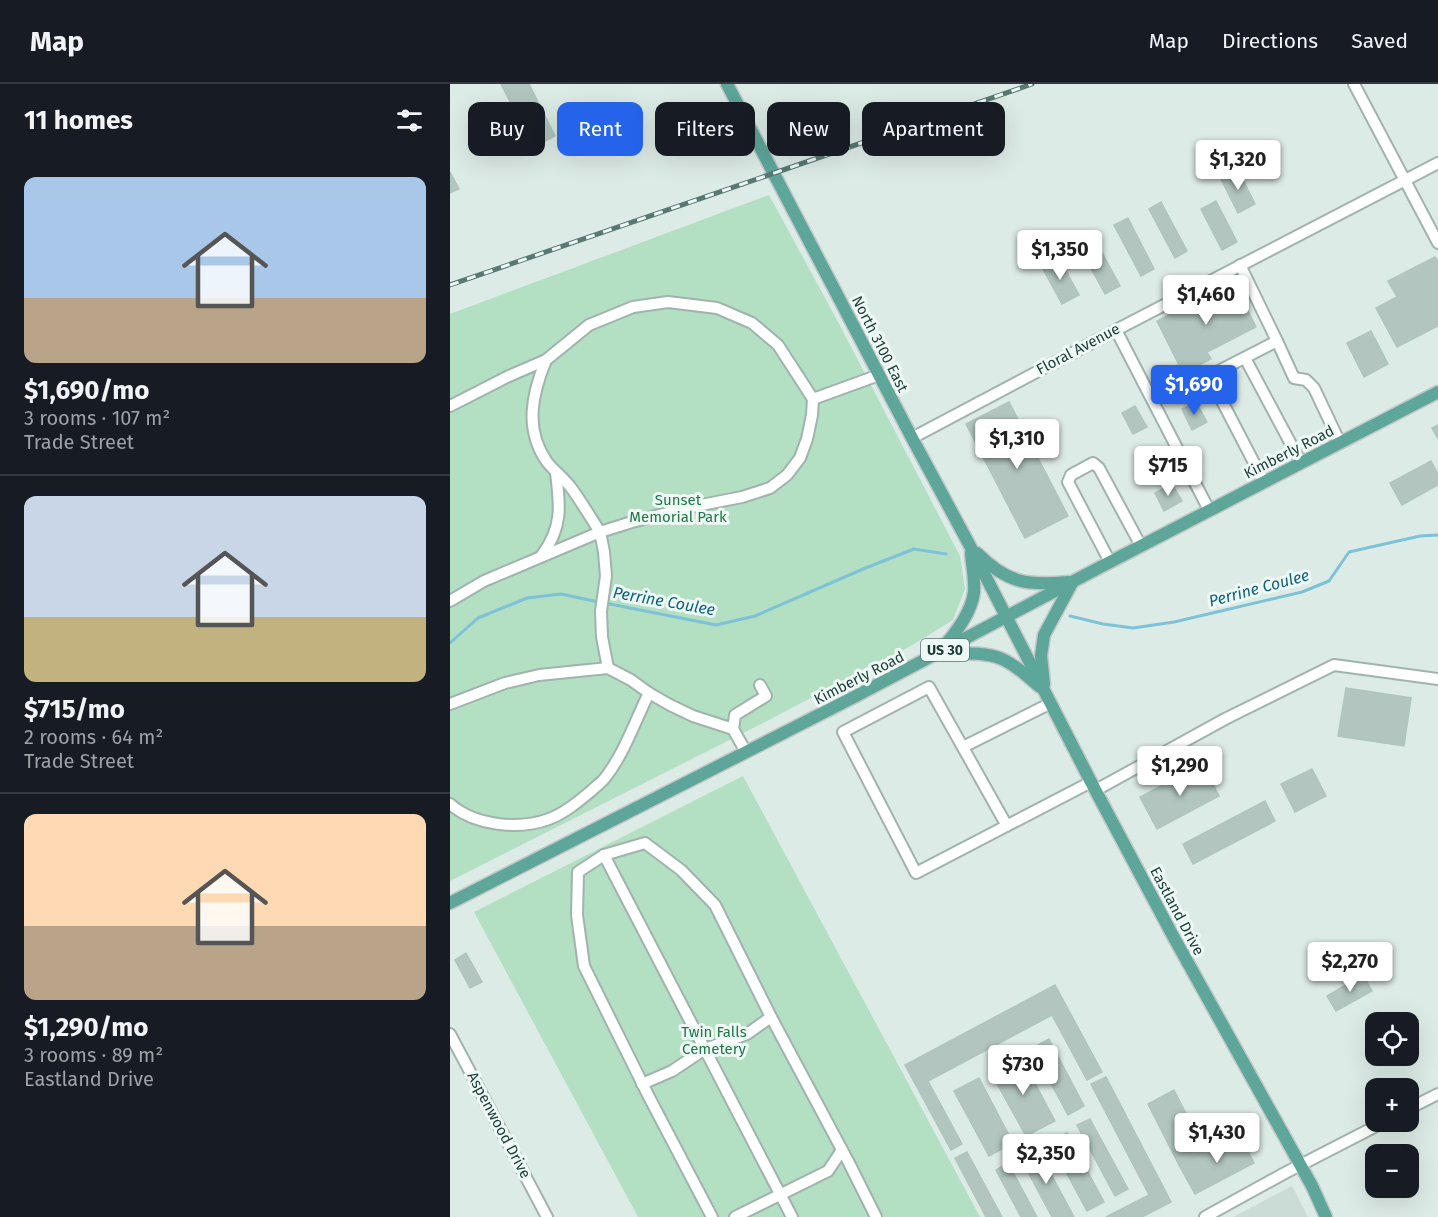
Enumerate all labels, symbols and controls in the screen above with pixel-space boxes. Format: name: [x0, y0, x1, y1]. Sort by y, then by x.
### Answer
text: Map: [30, 25, 84, 58]
text: Map: [1149, 28, 1189, 54]
text: Directions: [1222, 28, 1318, 54]
text: Saved: [1351, 28, 1408, 54]
chip: Buy: [468, 102, 545, 156]
chip: Rent: [557, 102, 643, 156]
chip: Filters: [655, 102, 755, 156]
chip: New: [767, 102, 850, 156]
chip: Apartment: [862, 102, 1005, 156]
icon: filters: [393, 104, 426, 137]
text: 11 homes: [24, 105, 133, 136]
pin: $1,320: [1189, 140, 1287, 191]
text: $1,320: [1210, 147, 1266, 171]
icon: home: [171, 216, 279, 324]
pin: $1,350: [1011, 230, 1109, 281]
text: $1,350: [1031, 237, 1089, 261]
pin: $1,460: [1157, 275, 1255, 326]
text: $1,460: [1177, 282, 1235, 306]
street label: North 3100 East: [848, 293, 912, 396]
street label: Floral Avenue: [1033, 320, 1123, 378]
pin: $1,690: [1145, 365, 1243, 416]
text: $1,690: [1165, 372, 1223, 396]
text: $1,690/mo: [24, 375, 149, 406]
text: 3 rooms · 107 m²: [24, 406, 170, 430]
pin: $1,310: [968, 419, 1066, 470]
street label: Kimberly Road: [1241, 422, 1337, 482]
text: $1,310: [989, 426, 1045, 450]
text: Trade Street: [24, 430, 134, 454]
pin: $715: [1132, 446, 1204, 497]
text: $715: [1148, 453, 1188, 477]
park label: Sunset Memorial Park: [629, 491, 727, 526]
icon: home: [171, 535, 279, 643]
water label: Perrine Coulee: [1207, 565, 1311, 611]
water label: Perrine Coulee: [611, 583, 717, 619]
road number: US 30: [921, 639, 969, 661]
street label: Kimberly Road: [811, 648, 907, 708]
text: $715/mo: [24, 694, 125, 725]
text: 2 rooms · 64 m²: [24, 725, 163, 749]
pin: $1,290: [1131, 746, 1229, 797]
text: Trade Street: [24, 749, 134, 773]
text: $1,290: [1151, 753, 1209, 777]
icon: home: [171, 853, 279, 961]
street label: Eastland Drive: [1146, 864, 1208, 958]
pin: $2,270: [1301, 942, 1399, 993]
text: $2,270: [1322, 949, 1378, 973]
text: $1,290/mo: [24, 1012, 149, 1043]
map controls: [1365, 1012, 1419, 1198]
button: locate: [1365, 1012, 1419, 1066]
park label: Twin Falls Cemetery: [681, 1023, 747, 1058]
text: 3 rooms · 89 m²: [24, 1043, 163, 1067]
pin: $730: [987, 1045, 1059, 1096]
text: $730: [1002, 1052, 1044, 1076]
text: Eastland Drive: [24, 1067, 154, 1091]
street label: Aspenwood Drive: [463, 1069, 535, 1181]
button: +: [1365, 1078, 1419, 1132]
pin: $1,430: [1168, 1113, 1266, 1164]
text: $1,430: [1189, 1120, 1245, 1144]
pin: $2,350: [997, 1134, 1095, 1185]
text: $2,350: [1016, 1141, 1076, 1165]
button: −: [1365, 1144, 1419, 1198]

